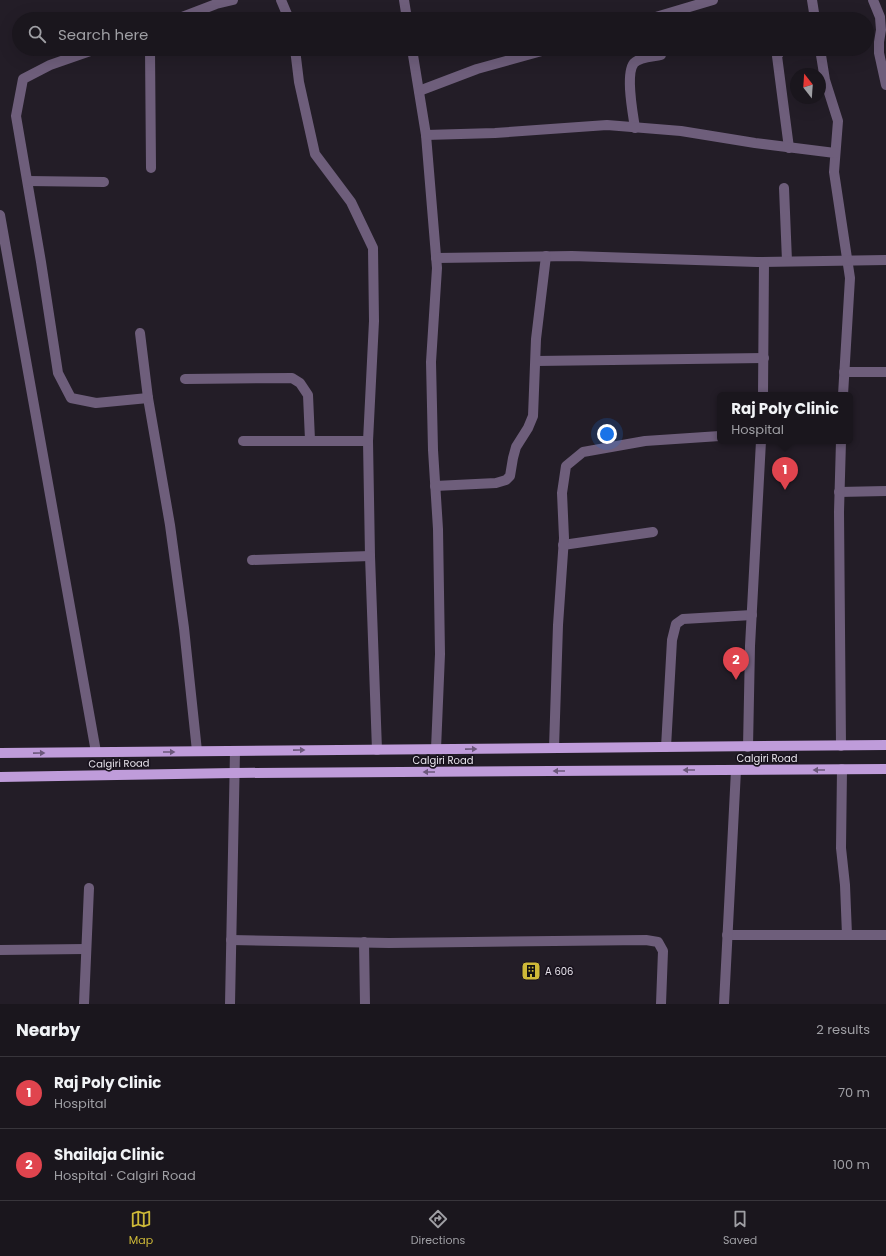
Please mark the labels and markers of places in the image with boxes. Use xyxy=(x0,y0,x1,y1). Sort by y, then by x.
pin: 1 xyxy=(772,457,798,490)
pin: 2 xyxy=(723,647,749,680)
building icon: A 606 xyxy=(520,960,542,982)
place label: A 606 xyxy=(545,964,573,979)

